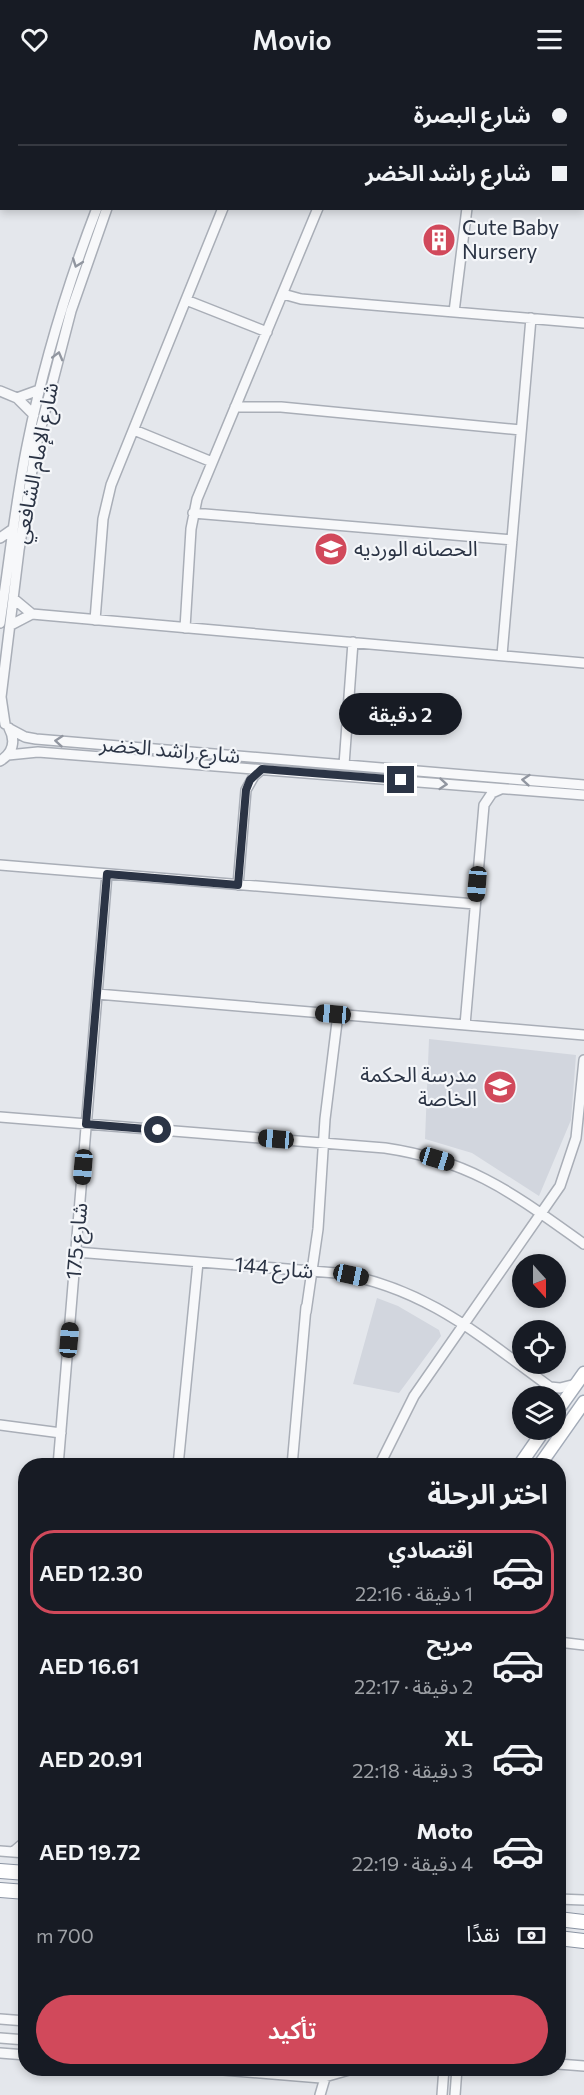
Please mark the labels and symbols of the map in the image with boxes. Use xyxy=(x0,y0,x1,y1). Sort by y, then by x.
place label: Cute Baby Nursery xyxy=(462,214,559,263)
building icon: Cute Baby Nursery xyxy=(421,222,457,258)
one-way arrow xyxy=(72,258,85,268)
one-way arrow xyxy=(51,351,63,362)
street label: شارع الإمام الشافعي xyxy=(7,380,67,546)
school or university icon: الحصانه الورديه xyxy=(313,531,349,567)
place label: الحصانه الورديه xyxy=(354,535,478,561)
callout: 2 دقيقة xyxy=(340,693,462,735)
street label: شارع راشد الخضر xyxy=(98,730,241,771)
one-way arrow xyxy=(55,735,64,748)
route end xyxy=(387,766,414,793)
one-way arrow xyxy=(521,774,530,787)
one-way arrow xyxy=(438,777,447,790)
car xyxy=(466,865,488,903)
car xyxy=(314,1003,352,1025)
place label: مدرسة الحكمة الخاصة xyxy=(360,1061,477,1110)
school or university icon: مدرسة الحكمة الخاصة xyxy=(482,1069,518,1105)
route start xyxy=(144,1116,171,1143)
car xyxy=(257,1128,295,1150)
car xyxy=(417,1145,457,1173)
car xyxy=(72,1148,94,1186)
street label: شارع 175 xyxy=(60,1201,95,1281)
street label: شارع 144 xyxy=(233,1251,315,1286)
north arrow xyxy=(512,1254,566,1308)
car xyxy=(332,1262,370,1288)
car xyxy=(58,1321,80,1359)

